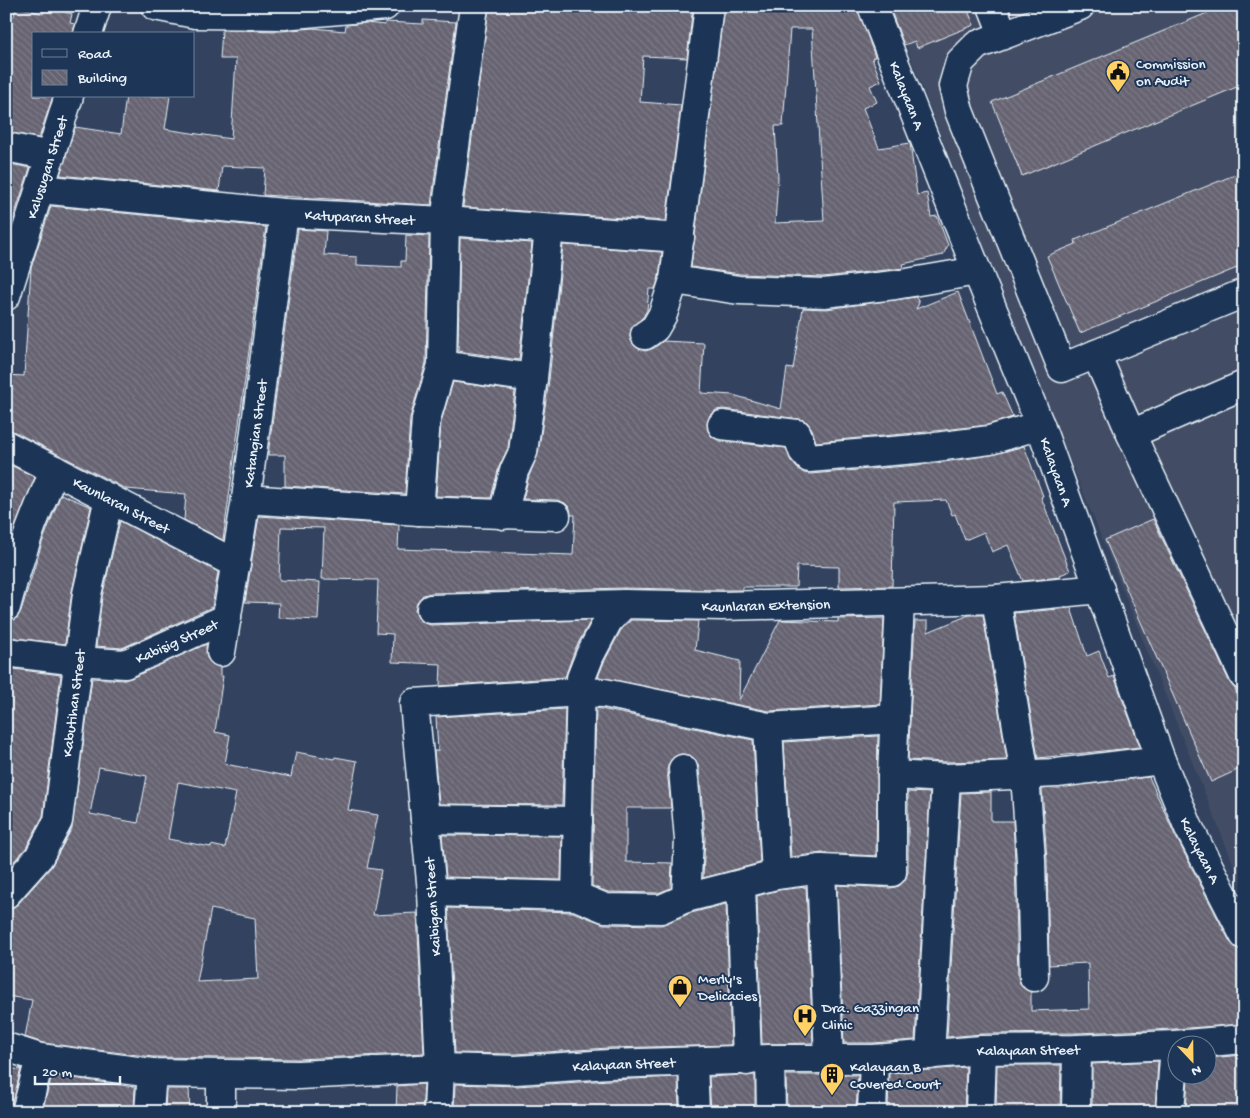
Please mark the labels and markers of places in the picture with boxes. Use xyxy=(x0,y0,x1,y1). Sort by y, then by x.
place label: Commission on Audit xyxy=(1136,56,1206,91)
public building icon: Commission on Audit xyxy=(1105,59,1131,93)
place label: Merly's Delicacies xyxy=(697,971,758,1006)
shop icon: Merly's Delicacies xyxy=(667,974,693,1008)
place label: Dra. Gazzingan Clinic xyxy=(821,1000,919,1035)
hospital icon: Dra. Gazzingan Clinic xyxy=(792,1003,818,1037)
place label: Kalayaan B Covered Court xyxy=(850,1059,942,1094)
building icon: Kalayaan B Covered Court xyxy=(819,1062,845,1096)

